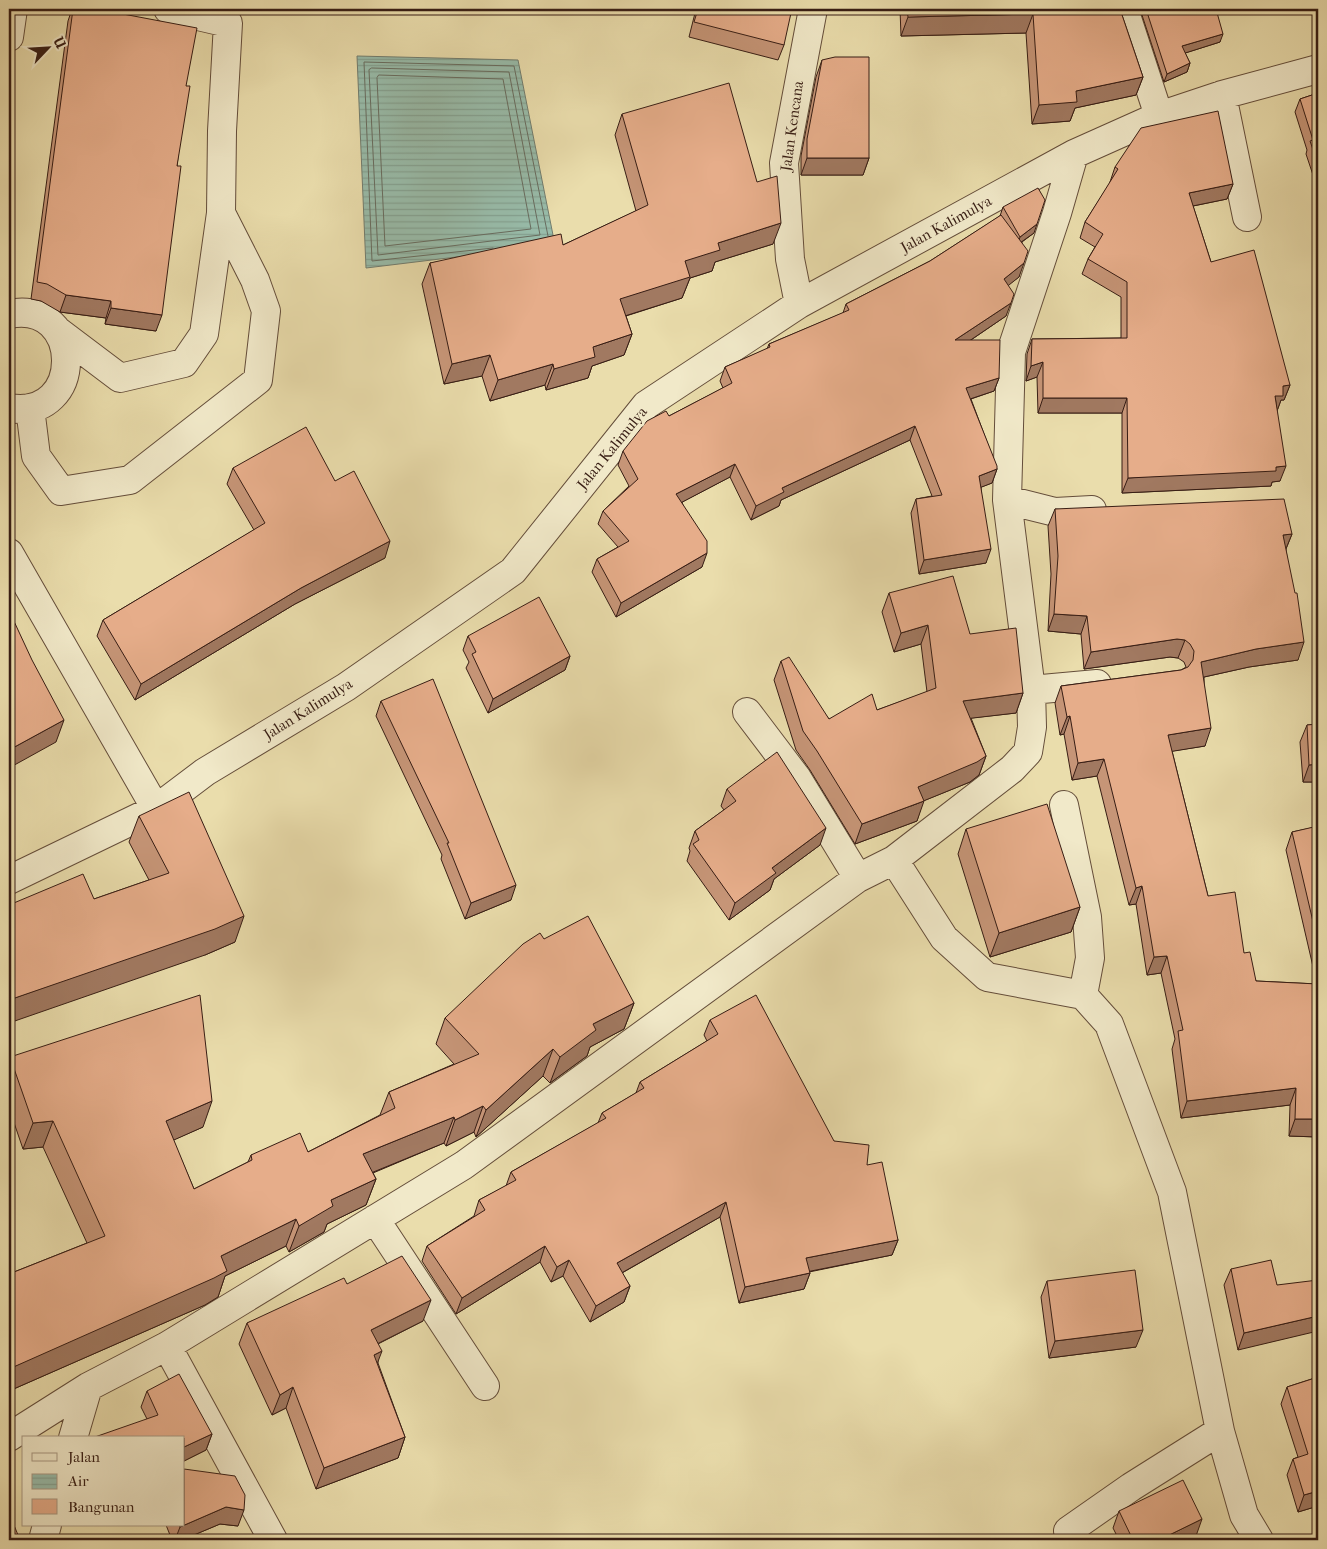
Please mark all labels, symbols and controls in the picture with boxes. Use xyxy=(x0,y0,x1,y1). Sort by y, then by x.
north arrow xyxy=(22,22,72,72)
text: U xyxy=(49,33,69,51)
street label: Jalan Kencana xyxy=(777,79,807,173)
street label: Jalan Kalimulya xyxy=(896,191,996,257)
street label: Jalan Kalimulya xyxy=(573,402,652,494)
street label: Jalan Kalimulya xyxy=(259,674,357,744)
legend xyxy=(22,1436,185,1526)
text: Jalan xyxy=(67,1448,100,1466)
text: Air xyxy=(67,1472,89,1490)
text: Bangunan xyxy=(68,1498,135,1516)

